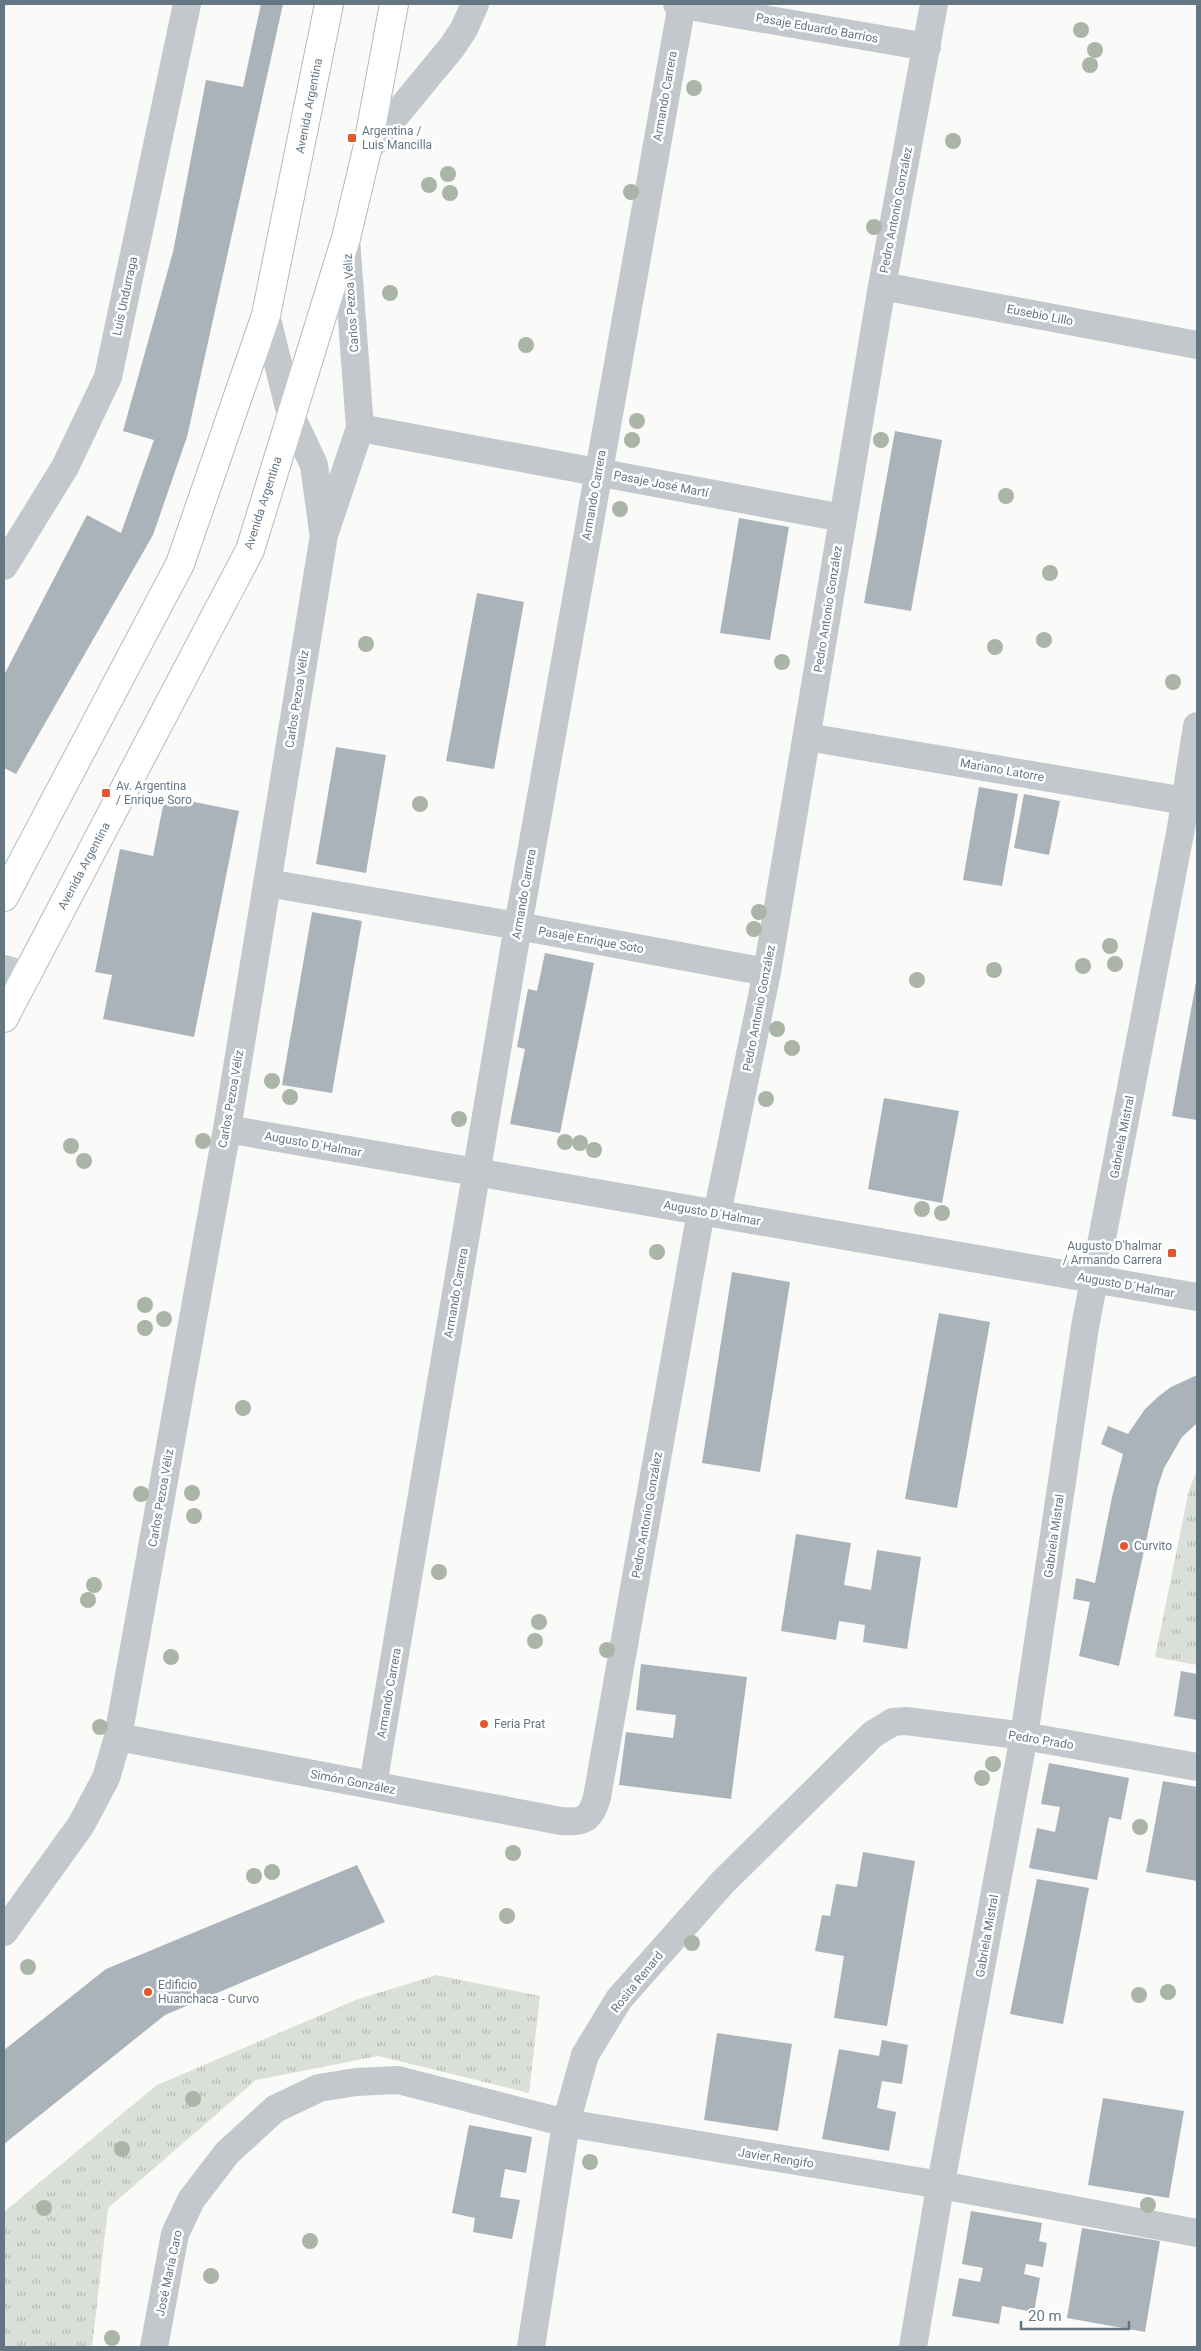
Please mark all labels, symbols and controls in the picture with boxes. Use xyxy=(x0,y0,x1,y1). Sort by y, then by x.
street label: Pasaje Eduardo Barrios xyxy=(755,10,879,46)
street label: Armando Carrera xyxy=(650,50,680,142)
street label: Avenida Argentina xyxy=(293,57,325,155)
place label: Argentina / Luis Mancilla xyxy=(362,124,432,152)
marker: Argentina / Luis Mancilla xyxy=(346,132,358,144)
street label: Pedro Antonio González xyxy=(877,146,915,274)
street label: Carlos Pezoa Véliz xyxy=(341,253,361,353)
street label: Luis Undurraga xyxy=(110,255,140,337)
street label: Eusebio Lillo xyxy=(1006,302,1075,328)
street label: Armando Carrera xyxy=(579,449,609,541)
street label: Avenida Argentina xyxy=(241,455,285,551)
street label: Pasaje José Martí xyxy=(612,468,711,500)
street label: Pedro Antonio González xyxy=(811,545,845,673)
street label: Carlos Pezoa Véliz xyxy=(282,649,312,749)
street label: Mariano Latorre xyxy=(959,756,1045,784)
place label: Av. Argentina / Enrique Soro xyxy=(116,779,192,807)
marker: Av. Argentina / Enrique Soro xyxy=(100,787,112,799)
street label: Avenida Argentina xyxy=(55,820,113,912)
street label: Armando Carrera xyxy=(509,848,539,940)
street label: Pasaje Enrique Soto xyxy=(537,924,645,956)
street label: Pedro Antonio González xyxy=(740,944,778,1072)
street label: Carlos Pezoa Véliz xyxy=(216,1049,246,1149)
street label: Gabriela Mistral xyxy=(1107,1094,1137,1180)
street label: Augusto D´Halmar xyxy=(263,1129,363,1159)
street label: Augusto D´Halmar xyxy=(662,1198,762,1228)
place label: Augusto D'halmar / Armando Carrera xyxy=(1063,1239,1162,1267)
street label: Armando Carrera xyxy=(441,1247,471,1339)
marker: Augusto D'halmar / Armando Carrera xyxy=(1166,1247,1178,1259)
street label: Augusto D´Halmar xyxy=(1076,1270,1176,1300)
street label: Carlos Pezoa Véliz xyxy=(146,1448,176,1548)
street label: Pedro Antonio González xyxy=(629,1451,665,1579)
street label: Gabriela Mistral xyxy=(1041,1493,1067,1579)
place label: Curvito xyxy=(1134,1539,1172,1553)
marker: Curvito xyxy=(1118,1540,1130,1552)
street label: Armando Carrera xyxy=(374,1647,404,1739)
place label: Feria Prat xyxy=(494,1717,545,1731)
marker: Feria Prat xyxy=(478,1718,490,1730)
street label: Pedro Prado xyxy=(1007,1728,1075,1752)
street label: Simón González xyxy=(309,1767,397,1797)
street label: Gabriela Mistral xyxy=(973,1893,1001,1979)
street label: Rosita Renard xyxy=(608,1949,666,2015)
place label: Edificio Huanchaca - Curvo xyxy=(158,1978,259,2006)
marker: Edificio Huanchaca - Curvo xyxy=(142,1986,154,1998)
street label: Javier Rengifo xyxy=(737,2145,815,2171)
street label: José María Caro xyxy=(153,2229,185,2317)
scale bar xyxy=(1021,2298,1128,2330)
text: 20 m xyxy=(1028,2307,1062,2325)

